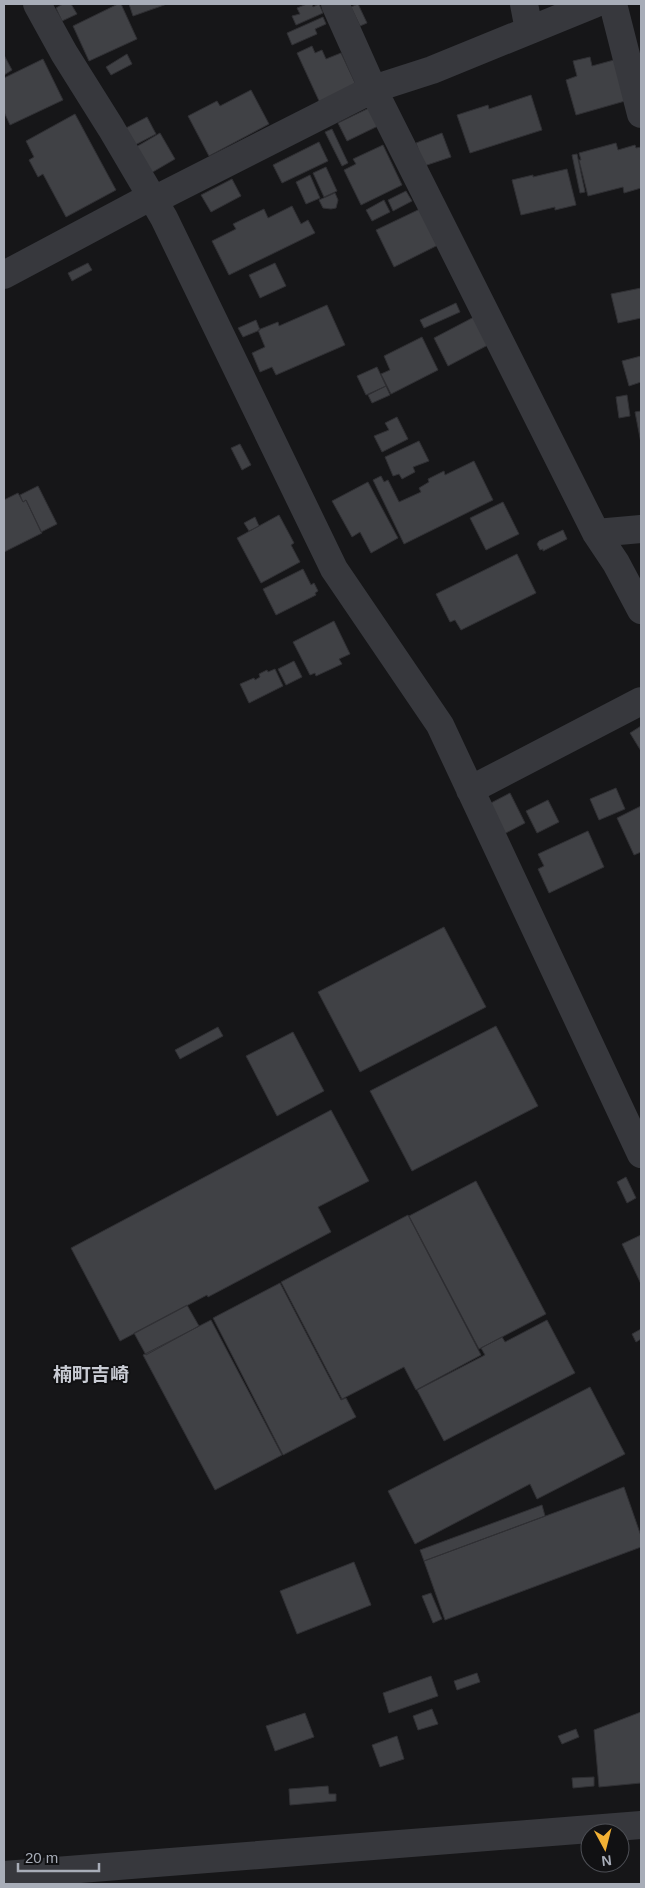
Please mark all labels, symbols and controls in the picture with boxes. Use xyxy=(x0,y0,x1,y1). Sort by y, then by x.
district label: 楠町吉崎 xyxy=(53,1364,129,1385)
north arrow xyxy=(580,1823,630,1873)
scale bar xyxy=(18,1840,99,1872)
text: 20 m xyxy=(25,1849,58,1866)
text: N xyxy=(601,1852,613,1869)

